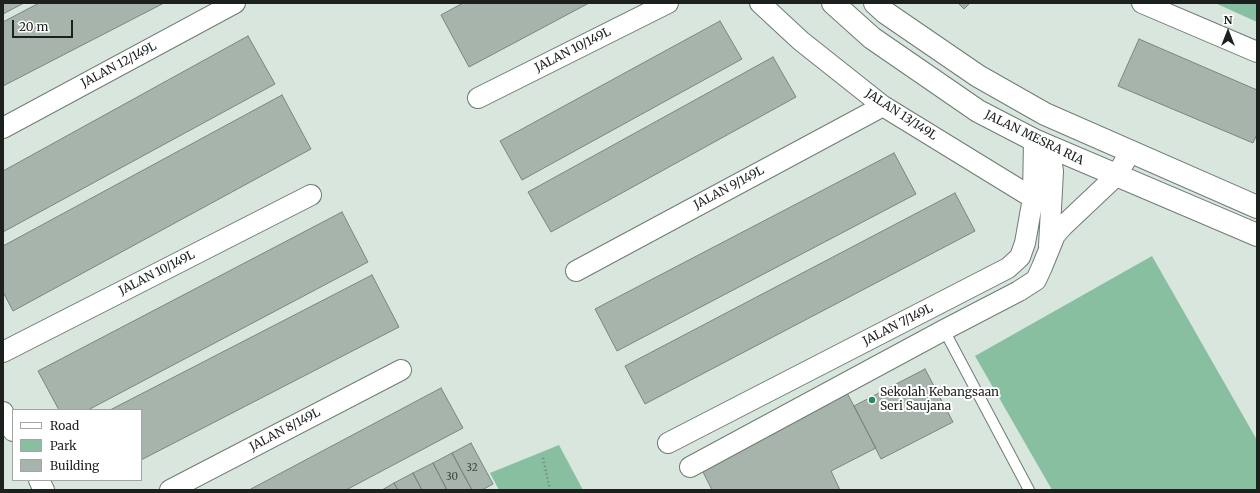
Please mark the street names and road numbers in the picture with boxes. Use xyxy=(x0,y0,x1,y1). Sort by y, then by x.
street label: JALAN 10/149L xyxy=(533,25,613,75)
street label: JALAN 12/149L xyxy=(79,39,159,91)
street label: JALAN 13/149L xyxy=(862,87,940,143)
street label: JALAN MESRA RIA xyxy=(982,108,1086,168)
street label: JALAN 9/149L xyxy=(691,163,767,213)
street label: JALAN 10/149L xyxy=(117,248,197,298)
street label: JALAN 7/149L xyxy=(861,301,935,349)
street label: JALAN 8/149L xyxy=(247,405,323,455)

